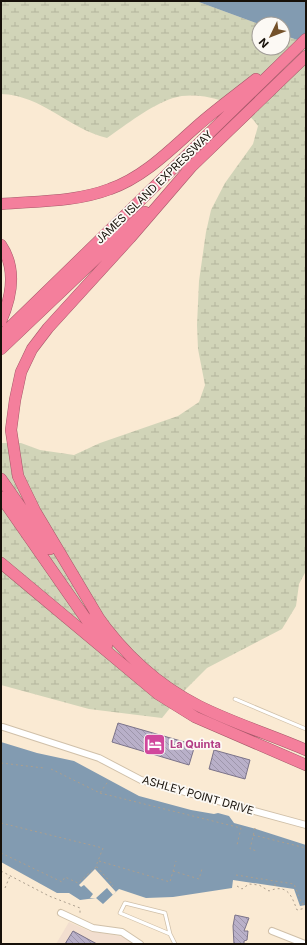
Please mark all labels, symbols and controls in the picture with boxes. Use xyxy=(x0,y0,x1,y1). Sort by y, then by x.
north arrow xyxy=(251,16,291,56)
text: N xyxy=(256,35,272,51)
street label: JAMES ISLAND EXPRESSWAY xyxy=(93,127,216,247)
hotel icon: La Quinta xyxy=(141,731,167,757)
place label: La Quinta xyxy=(170,737,221,751)
street label: ASHLEY POINT DRIVE xyxy=(141,772,255,818)

